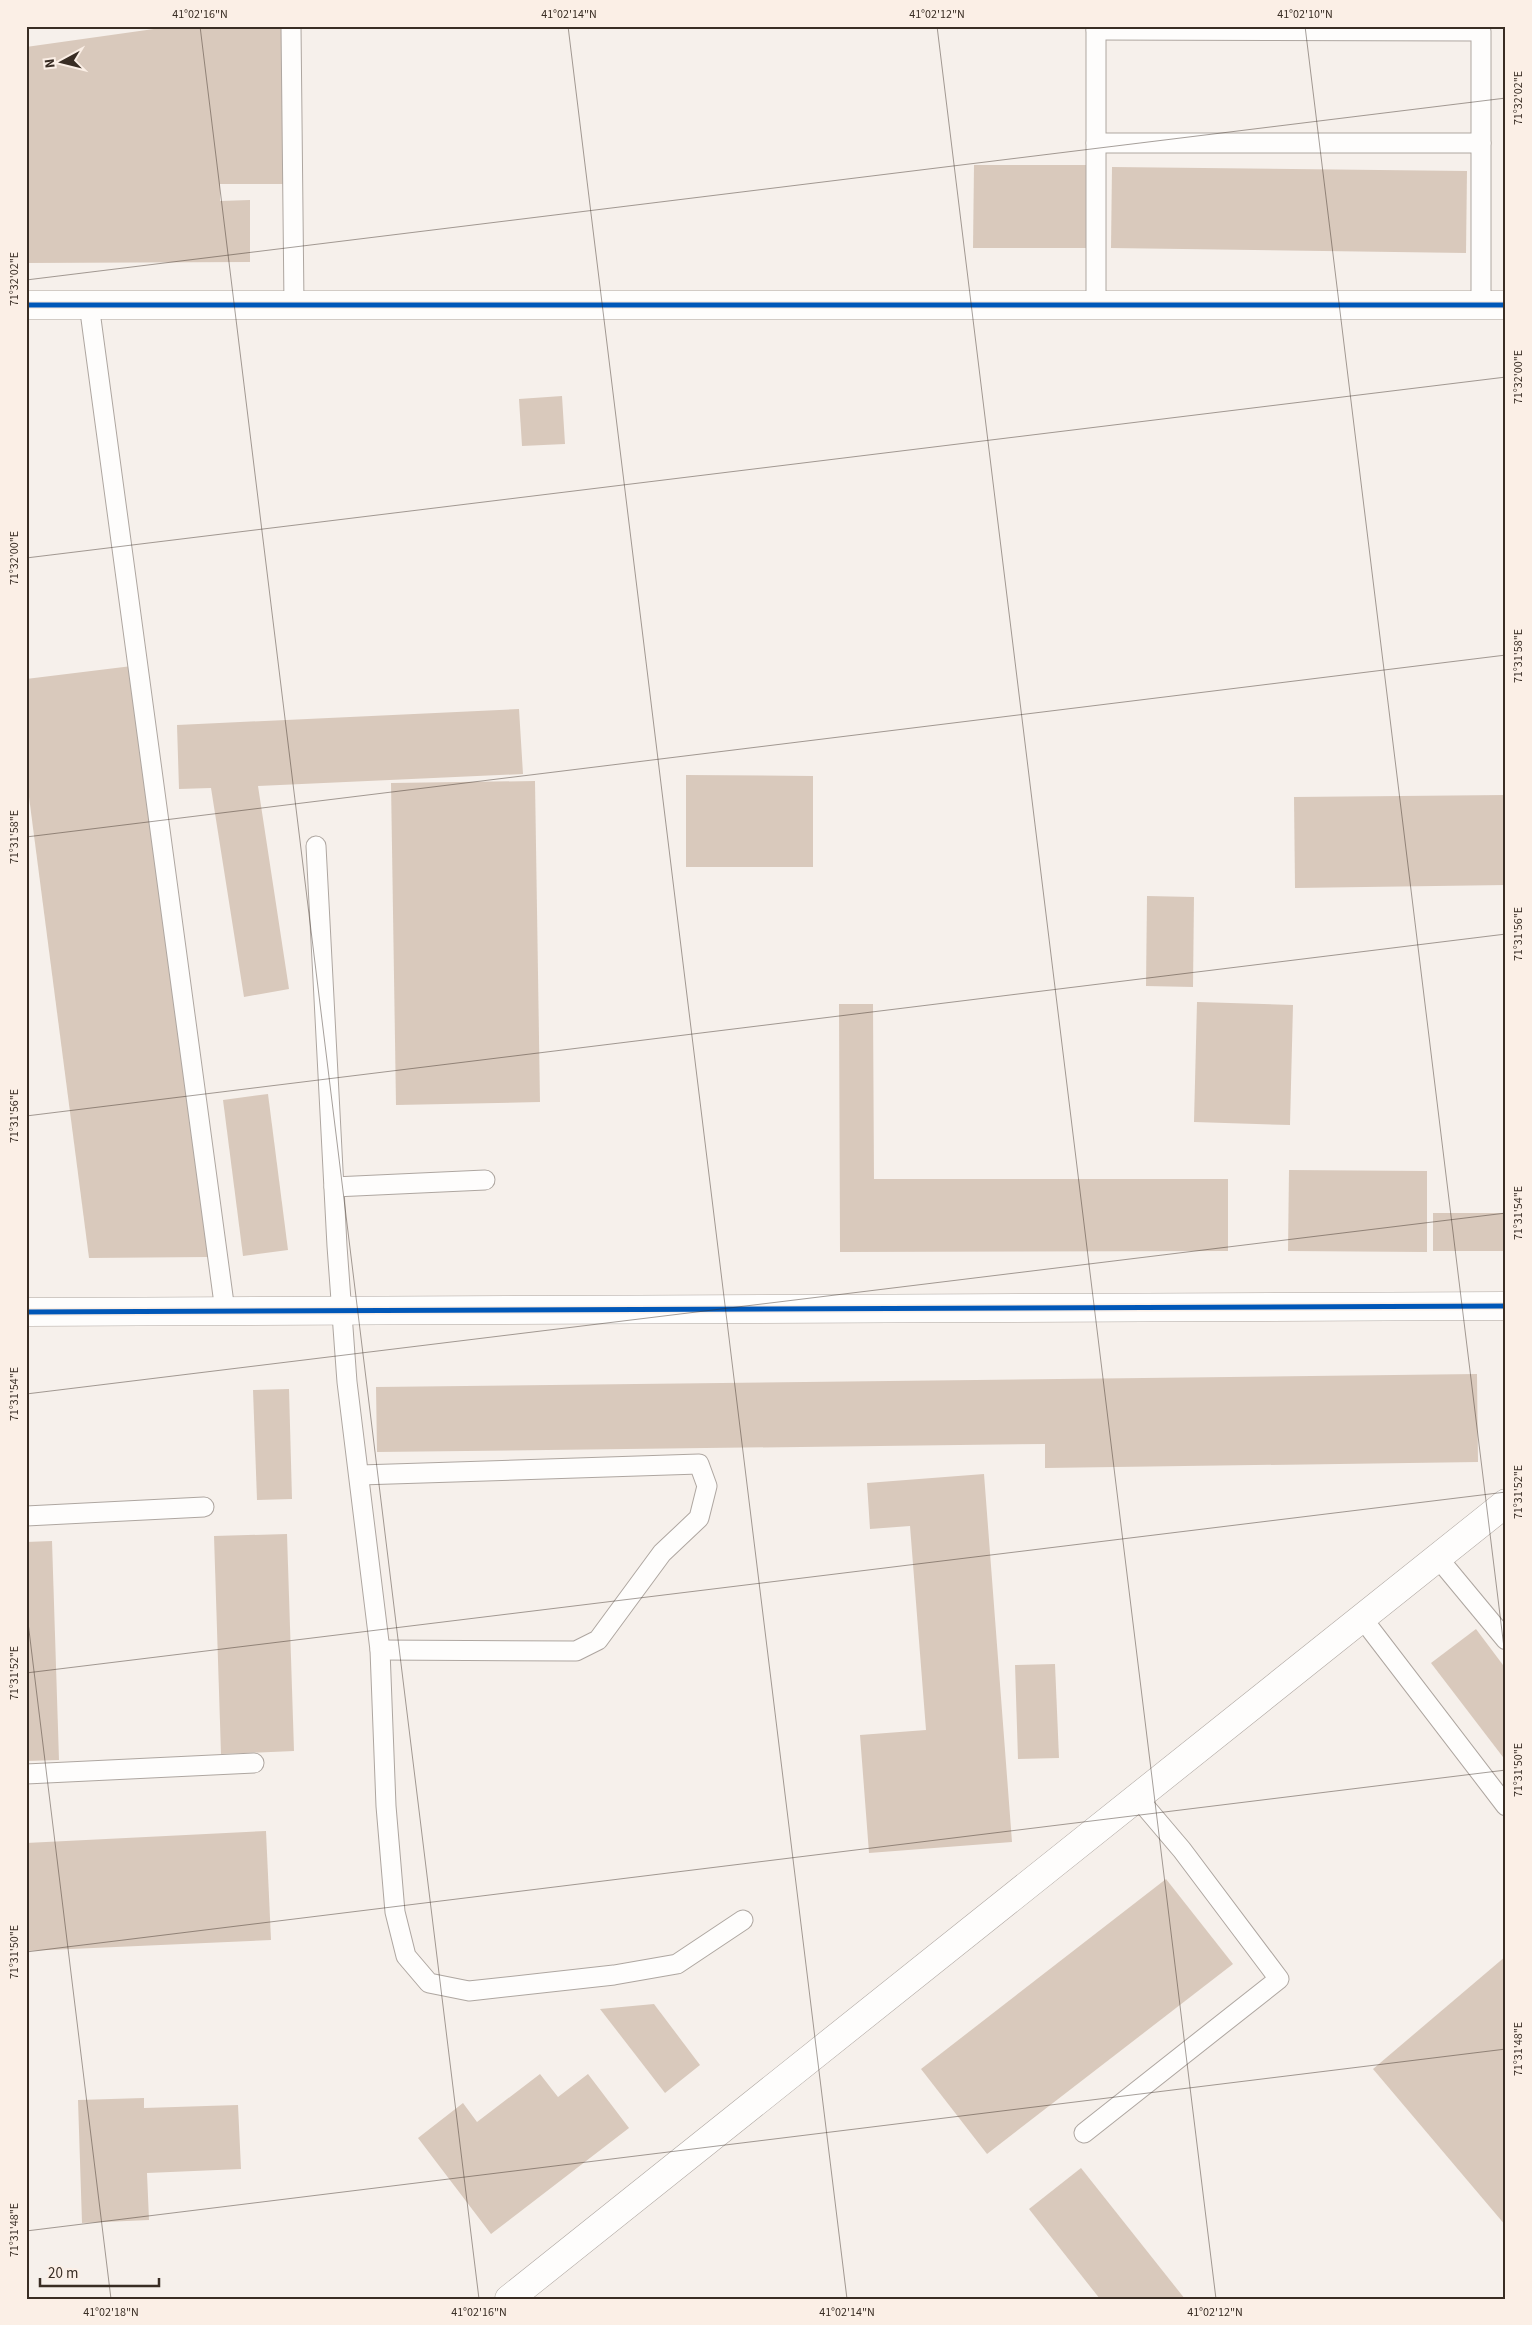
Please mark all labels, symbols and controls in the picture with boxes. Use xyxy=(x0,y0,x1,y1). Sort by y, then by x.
text: 41°02'16"N xyxy=(172,6,228,23)
text: 41°02'14"N xyxy=(541,6,597,23)
text: 41°02'12"N xyxy=(909,6,965,23)
text: 41°02'10"N xyxy=(1277,6,1333,23)
north arrow xyxy=(38,38,88,88)
text: N xyxy=(40,58,61,69)
text: 71°32'02"E xyxy=(1510,71,1527,125)
text: 71°32'02"E xyxy=(6,252,23,306)
text: 71°32'00"E xyxy=(1510,350,1527,404)
text: 71°32'00"E xyxy=(6,531,23,585)
text: 71°31'58"E xyxy=(1510,629,1527,683)
text: 71°31'58"E xyxy=(6,810,23,864)
text: 71°31'56"E xyxy=(1510,907,1527,961)
text: 71°31'56"E xyxy=(6,1089,23,1143)
text: 71°31'54"E xyxy=(1510,1186,1527,1240)
text: 71°31'54"E xyxy=(6,1367,23,1421)
text: 71°31'52"E xyxy=(1510,1465,1527,1519)
text: 71°31'52"E xyxy=(6,1646,23,1700)
text: 71°31'50"E xyxy=(1510,1743,1527,1797)
text: 71°31'50"E xyxy=(6,1925,23,1979)
text: 71°31'48"E xyxy=(1510,2022,1527,2076)
text: 71°31'48"E xyxy=(6,2203,23,2257)
scale bar xyxy=(40,2255,159,2287)
text: 20 m xyxy=(48,2263,78,2284)
text: 41°02'18"N xyxy=(83,2304,139,2321)
text: 41°02'16"N xyxy=(451,2304,507,2321)
text: 41°02'14"N xyxy=(819,2304,875,2321)
text: 41°02'12"N xyxy=(1187,2304,1243,2321)

